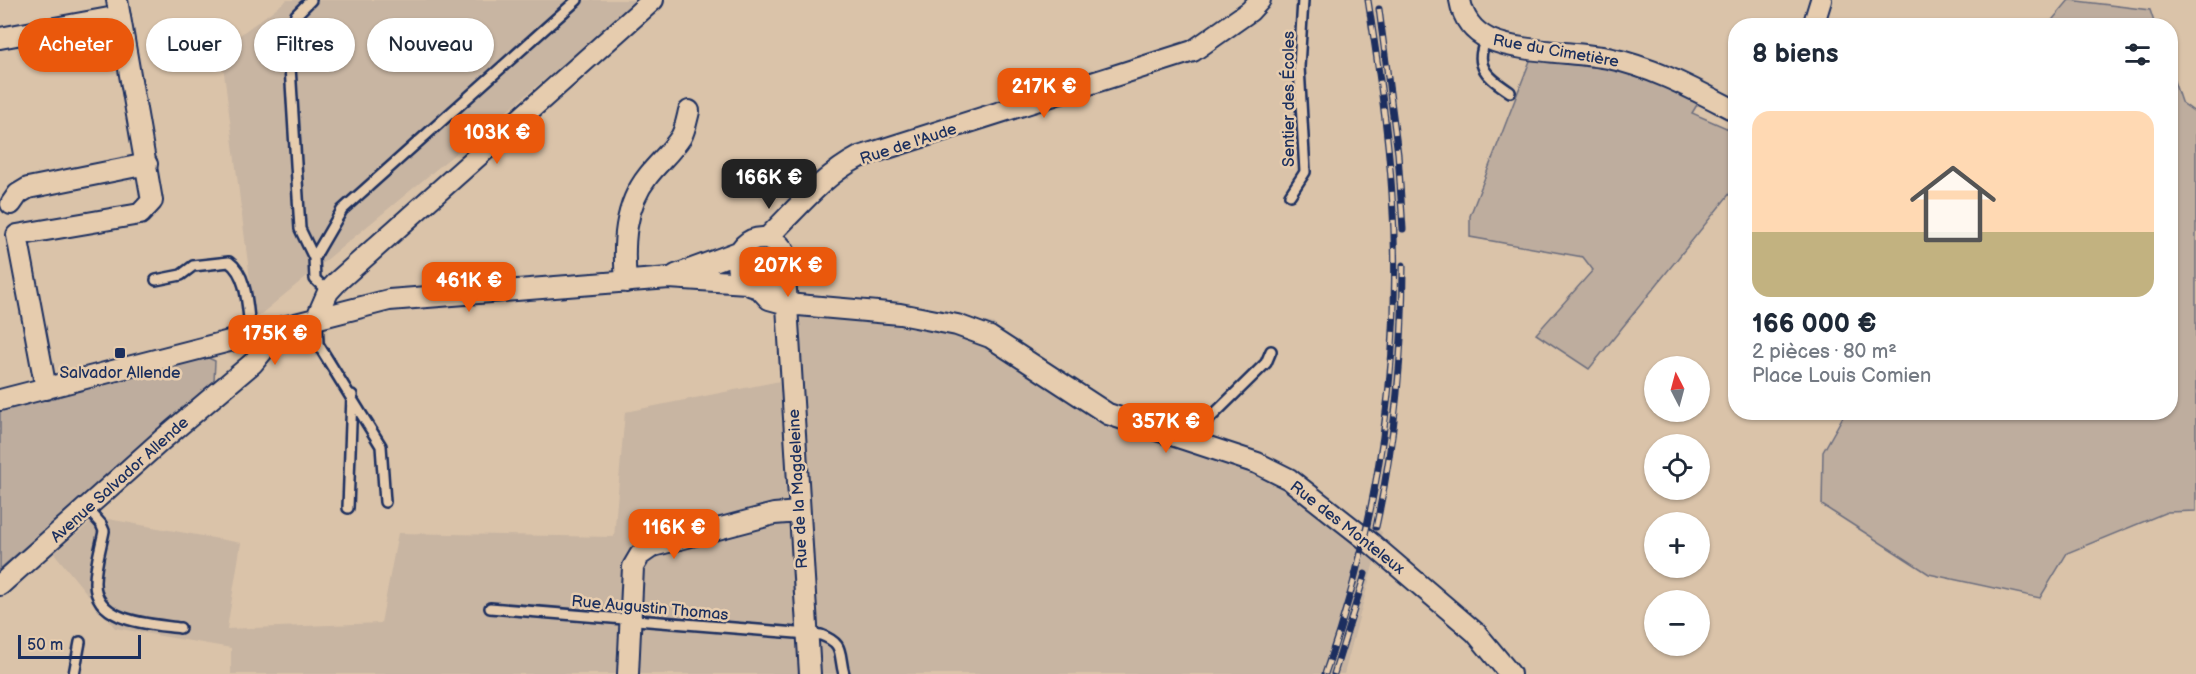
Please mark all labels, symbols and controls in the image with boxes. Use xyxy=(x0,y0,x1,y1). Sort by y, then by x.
chip: Acheter xyxy=(18,18,134,72)
chip: Louer xyxy=(146,18,242,72)
chip: Filtres xyxy=(254,18,355,72)
chip: Nouveau xyxy=(367,18,494,72)
street label: Sentier des Écoles xyxy=(1278,31,1299,167)
street label: Rue du Cimetière xyxy=(1491,31,1621,72)
icon: filters xyxy=(2121,38,2154,71)
text: 8 biens xyxy=(1752,39,1839,70)
pin: 217K € xyxy=(995,68,1093,119)
text: 217K € xyxy=(1011,75,1077,99)
pin: 103K € xyxy=(448,114,546,165)
street label: Rue de l'Aude xyxy=(858,120,960,169)
text: 103K € xyxy=(464,121,530,145)
icon: home xyxy=(1899,150,2007,258)
pin: 166K € xyxy=(720,159,818,210)
text: 166K € xyxy=(736,166,802,190)
pin: 207K € xyxy=(739,247,837,298)
text: 207K € xyxy=(753,254,823,278)
pin: 461K € xyxy=(420,262,518,313)
text: 461K € xyxy=(436,269,502,293)
text: 166 000 € xyxy=(1752,309,1877,340)
pin: 175K € xyxy=(226,315,324,366)
text: 175K € xyxy=(242,322,308,346)
text: 2 pièces · 80 m² xyxy=(1752,340,1897,364)
marker: Salvador Allende xyxy=(113,346,127,360)
north arrow xyxy=(1644,356,1710,422)
map controls xyxy=(1644,356,1710,656)
place label: Salvador Allende xyxy=(59,364,181,383)
text: Place Louis Comien xyxy=(1752,364,1931,388)
pin: 357K € xyxy=(1117,403,1215,454)
street label: Rue de la Magdeleine xyxy=(785,408,812,569)
text: 357K € xyxy=(1132,410,1200,434)
street label: Avenue Salvador Allende xyxy=(47,413,193,547)
button: locate xyxy=(1644,434,1710,500)
street label: Rue des Monteleux xyxy=(1286,478,1409,579)
pin: 116K € xyxy=(625,509,723,560)
button: + xyxy=(1644,512,1710,578)
text: 116K € xyxy=(642,516,706,540)
button: − xyxy=(1644,590,1710,656)
street label: Rue Augustin Thomas xyxy=(571,592,729,625)
scale bar xyxy=(18,632,141,660)
text: 50 m xyxy=(27,636,63,655)

